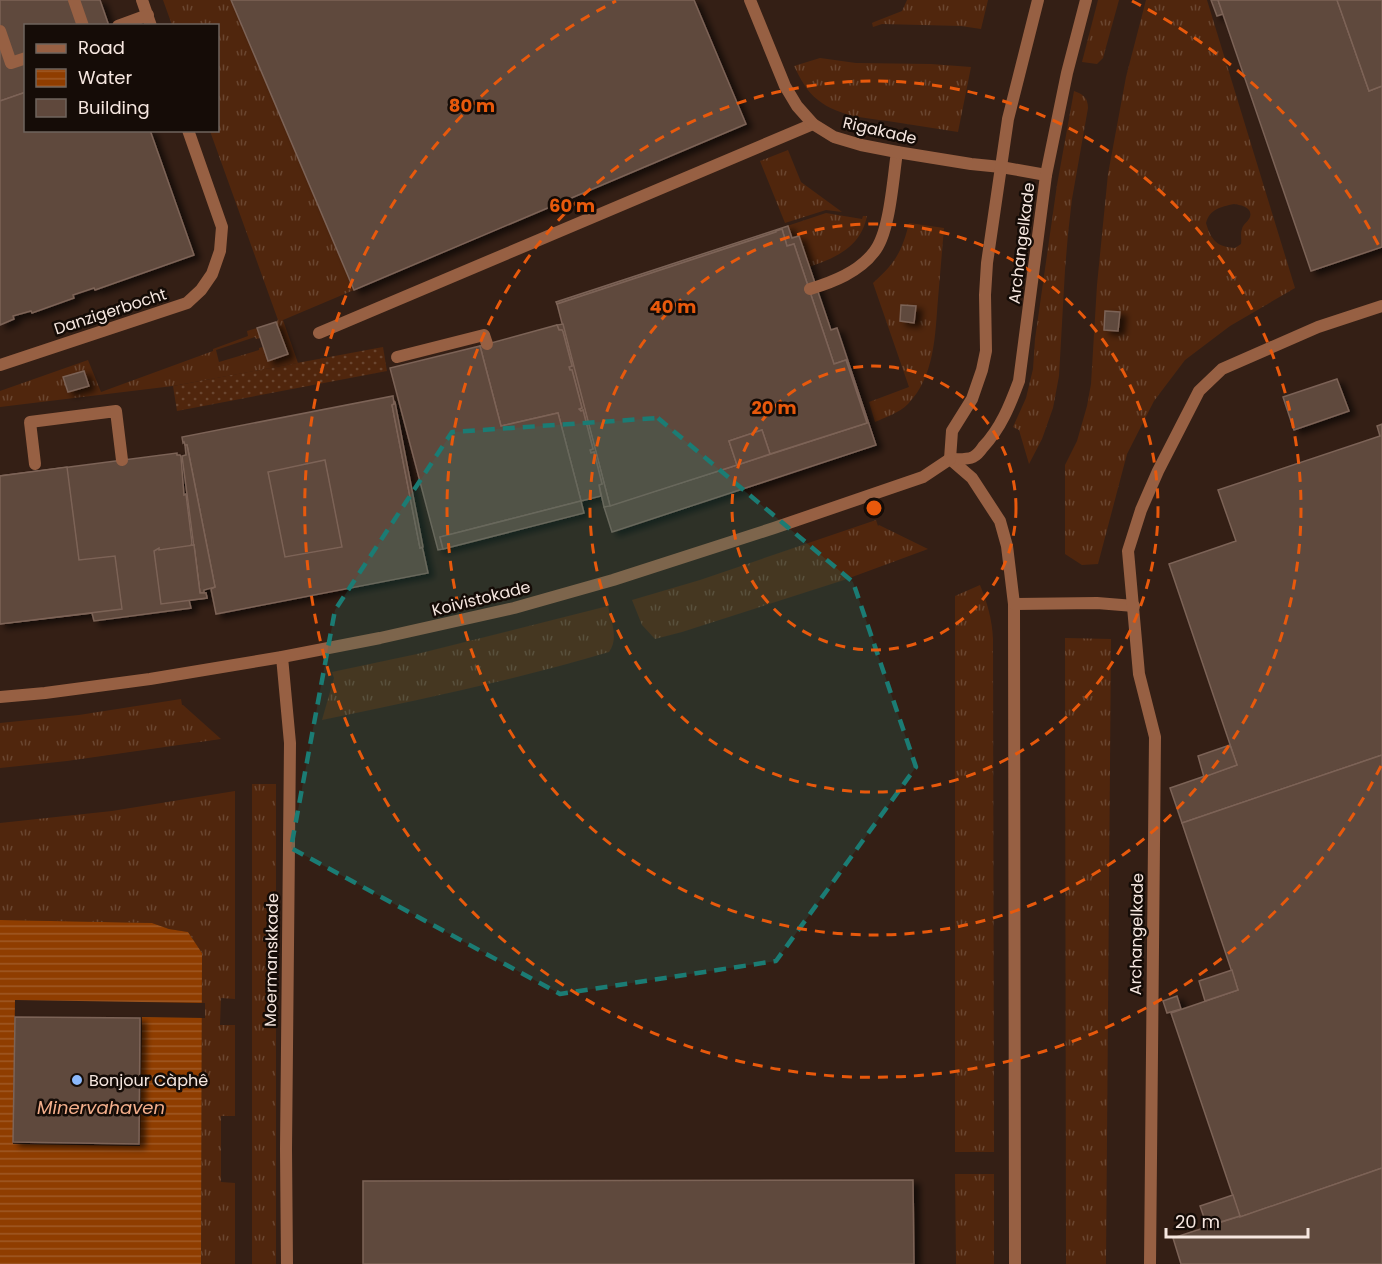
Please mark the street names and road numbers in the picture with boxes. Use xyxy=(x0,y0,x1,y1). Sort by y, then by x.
street label: Rigakade xyxy=(841,111,919,150)
street label: Archangelkade xyxy=(1003,181,1040,305)
street label: Danzigerbocht xyxy=(51,282,170,341)
street label: Koivistokade xyxy=(429,575,533,622)
street label: Archangelkade xyxy=(1124,873,1149,995)
street label: Moermanskkade xyxy=(259,893,284,1027)

